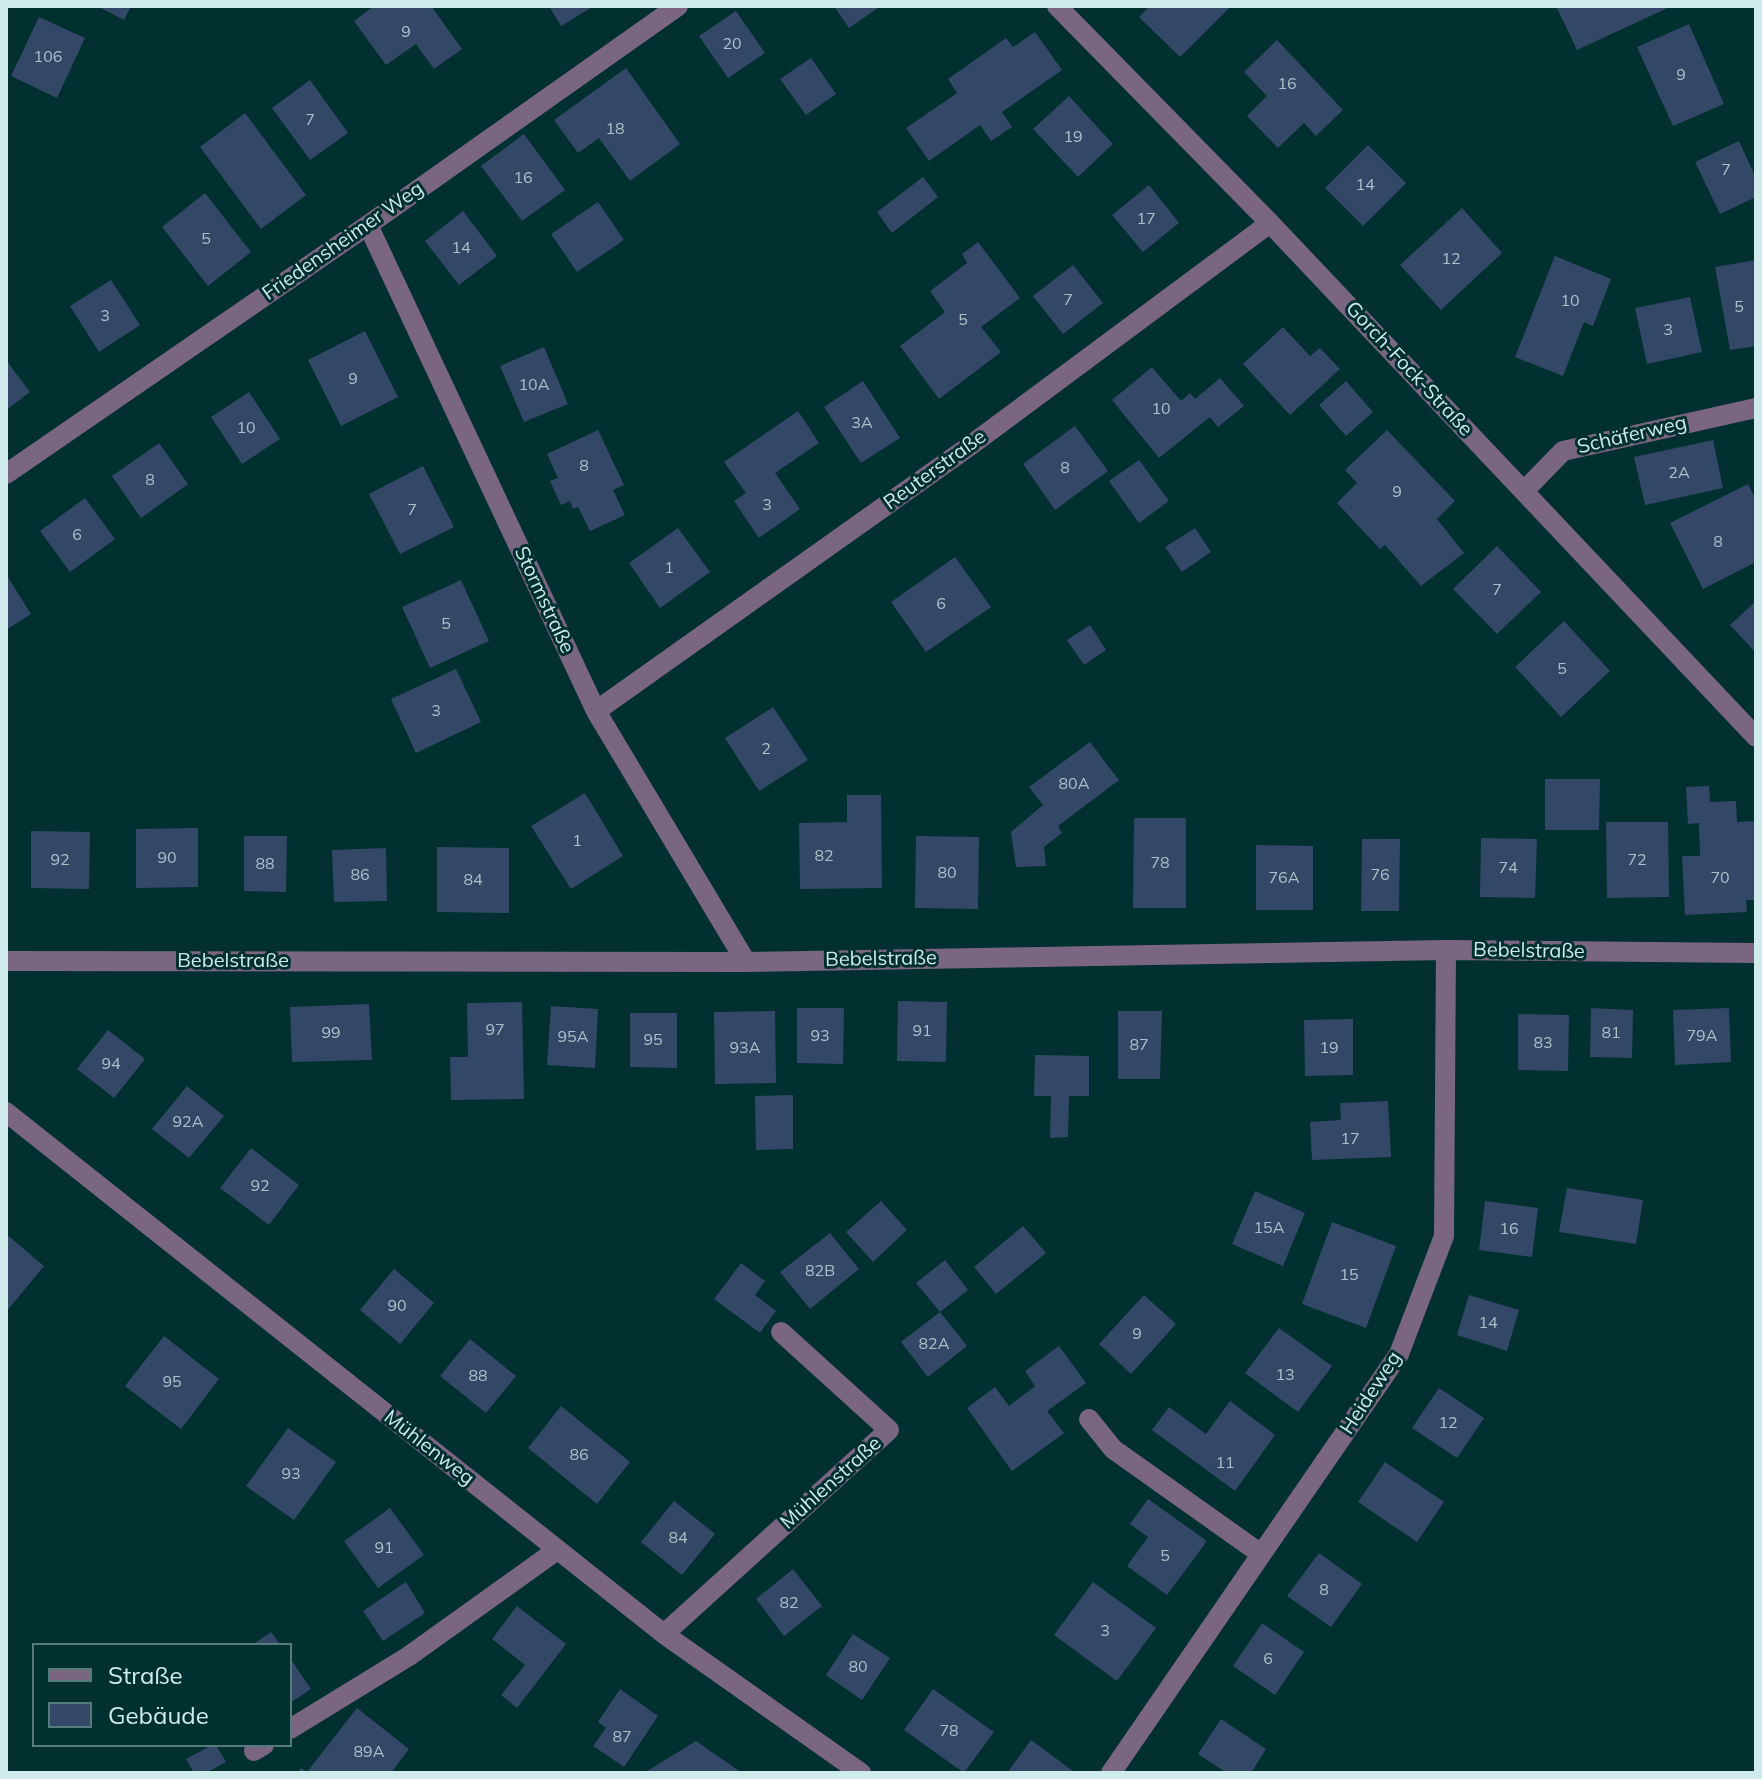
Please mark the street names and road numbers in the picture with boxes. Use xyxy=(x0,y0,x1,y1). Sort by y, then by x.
street label: Friedensheimer Weg xyxy=(258,176,428,306)
street label: Gorch-Fock-Straße xyxy=(1340,297,1478,441)
street label: Schäferweg xyxy=(1575,411,1689,459)
street label: Reuterstraße xyxy=(879,425,991,515)
street label: Stormstraße xyxy=(509,543,579,657)
street label: Bebelstraße xyxy=(1473,938,1585,964)
street label: Bebelstraße xyxy=(825,946,937,972)
street label: Bebelstraße xyxy=(177,949,289,973)
street label: Heideweg xyxy=(1335,1347,1407,1439)
street label: Mühlenweg xyxy=(379,1405,479,1491)
street label: Mühlenstraße xyxy=(776,1431,886,1535)

